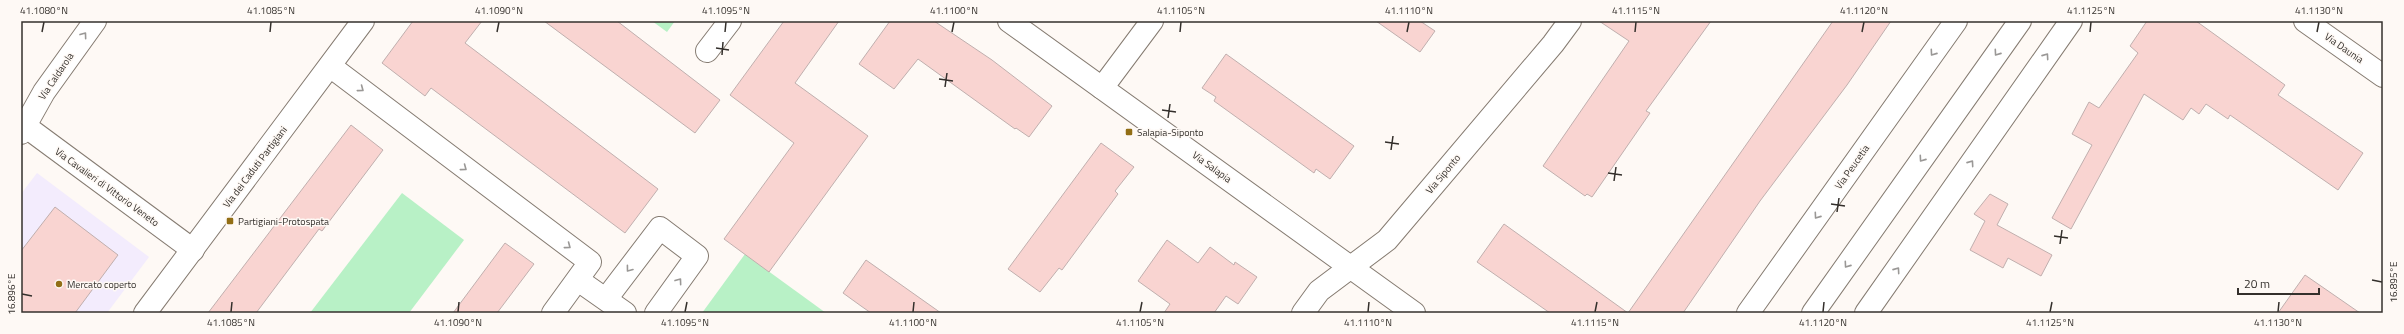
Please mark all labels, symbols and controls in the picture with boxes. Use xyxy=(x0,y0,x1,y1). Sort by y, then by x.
text: 41.1080°N xyxy=(20,3,68,18)
text: 41.1085°N xyxy=(247,3,295,18)
text: 41.1090°N xyxy=(475,3,523,18)
text: 41.1095°N xyxy=(702,3,750,18)
text: 41.1100°N xyxy=(930,3,978,18)
text: 41.1105°N xyxy=(1157,3,1205,18)
text: 41.1110°N xyxy=(1385,3,1433,18)
text: 41.1115°N xyxy=(1612,3,1660,18)
text: 41.1120°N xyxy=(1840,3,1888,18)
text: 41.1125°N xyxy=(2067,3,2115,18)
text: 41.1130°N xyxy=(2295,3,2343,18)
street label: Via Daunia xyxy=(2321,29,2367,67)
one-way arrow xyxy=(79,33,86,40)
street label: Via Caldarola xyxy=(35,49,77,103)
one-way arrow xyxy=(1930,49,1938,56)
one-way arrow xyxy=(1994,49,2002,56)
one-way arrow xyxy=(2041,54,2048,61)
one-way arrow xyxy=(356,84,363,91)
street label: Via dei Caduti Partigiani xyxy=(219,123,291,211)
place label: Salapia-Siponto xyxy=(1137,125,1204,140)
marker: Salapia-Siponto xyxy=(1124,127,1134,137)
street label: Via Peucetia xyxy=(1831,142,1873,192)
street label: Via Cavalieri di Vittorio Veneto xyxy=(52,144,162,230)
street label: Via Salapia xyxy=(1189,148,1235,186)
street label: Via Siponto xyxy=(1422,151,1464,197)
one-way arrow xyxy=(1919,155,1927,162)
one-way arrow xyxy=(1966,160,1974,167)
one-way arrow xyxy=(460,163,467,170)
one-way arrow xyxy=(1814,212,1822,219)
place label: Partigiani-Protospata xyxy=(238,214,329,229)
marker: Partigiani-Protospata xyxy=(225,216,235,226)
one-way arrow xyxy=(564,241,571,248)
one-way arrow xyxy=(1844,261,1852,268)
text: 16.895°E xyxy=(2386,261,2401,303)
one-way arrow xyxy=(627,264,634,271)
one-way arrow xyxy=(1892,267,1899,274)
scale bar xyxy=(2238,270,2319,296)
text: 16.896°E xyxy=(4,273,19,315)
text: 20 m xyxy=(2244,274,2270,293)
place label: Mercato coperto xyxy=(67,277,136,292)
marker: Mercato coperto xyxy=(54,279,64,289)
one-way arrow xyxy=(674,279,681,286)
text: 41.1085°N xyxy=(207,315,255,330)
text: 41.1090°N xyxy=(434,315,482,330)
text: 41.1095°N xyxy=(661,315,709,330)
text: 41.1100°N xyxy=(889,315,937,330)
text: 41.1105°N xyxy=(1116,315,1164,330)
text: 41.1110°N xyxy=(1344,315,1392,330)
text: 41.1115°N xyxy=(1571,315,1619,330)
text: 41.1120°N xyxy=(1799,315,1847,330)
text: 41.1125°N xyxy=(2026,315,2074,330)
text: 41.1130°N xyxy=(2254,315,2302,330)

